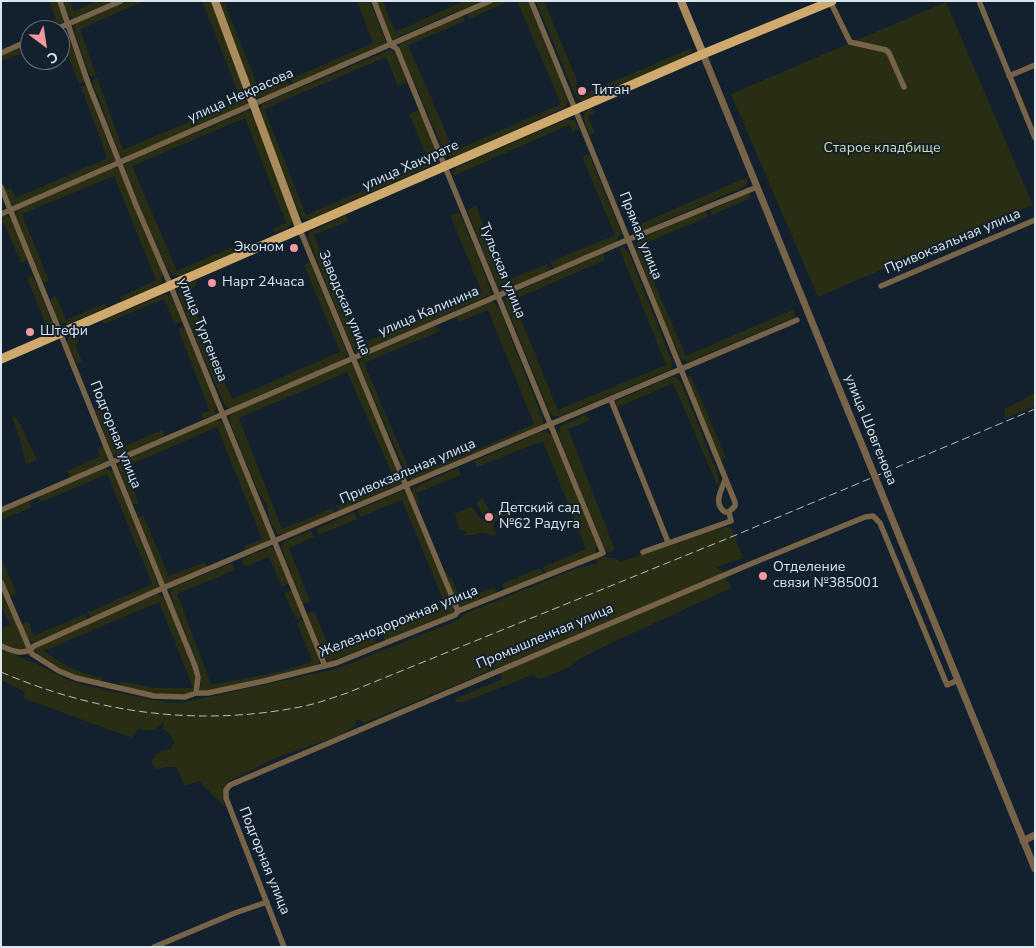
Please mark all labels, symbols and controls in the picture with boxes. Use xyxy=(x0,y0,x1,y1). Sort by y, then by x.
north arrow xyxy=(20,20,70,70)
text: С xyxy=(44,47,61,68)
street label: улица Некрасова xyxy=(186,65,296,127)
place label: Титан xyxy=(592,83,630,99)
marker: Титан xyxy=(576,85,588,97)
street label: улица Хакурате xyxy=(360,137,462,195)
park label: Старое кладбище xyxy=(823,141,941,157)
street label: Прямая улица xyxy=(615,190,665,282)
street label: Привокзальная улица xyxy=(883,206,1023,278)
street label: Тульская улица xyxy=(475,221,529,321)
place label: Эконом xyxy=(234,240,284,256)
marker: Эконом xyxy=(288,242,300,254)
street label: Заводская улица xyxy=(314,248,374,358)
place label: Нарт 24часа xyxy=(222,275,305,291)
street label: улица Тургенева xyxy=(174,276,230,384)
marker: Нарт 24часа xyxy=(206,277,218,289)
street label: улица Калинина xyxy=(376,283,482,341)
place label: Штефи xyxy=(40,324,88,340)
marker: Штефи xyxy=(24,326,36,338)
street label: улица Шовгенова xyxy=(840,372,900,488)
street label: Подгорная улица xyxy=(86,379,144,491)
street label: Привокзальная улица xyxy=(338,436,478,508)
place label: Детский сад №62 Радуга xyxy=(499,501,580,534)
marker: Детский сад №62 Радуга xyxy=(483,511,495,523)
place label: Отделение связи №385001 xyxy=(773,560,879,592)
marker: Отделение связи №385001 xyxy=(757,570,769,582)
street label: Железнодорожная улица xyxy=(317,583,481,661)
street label: Промышленная улица xyxy=(474,601,616,673)
street label: Подгорная улица xyxy=(235,805,293,917)

